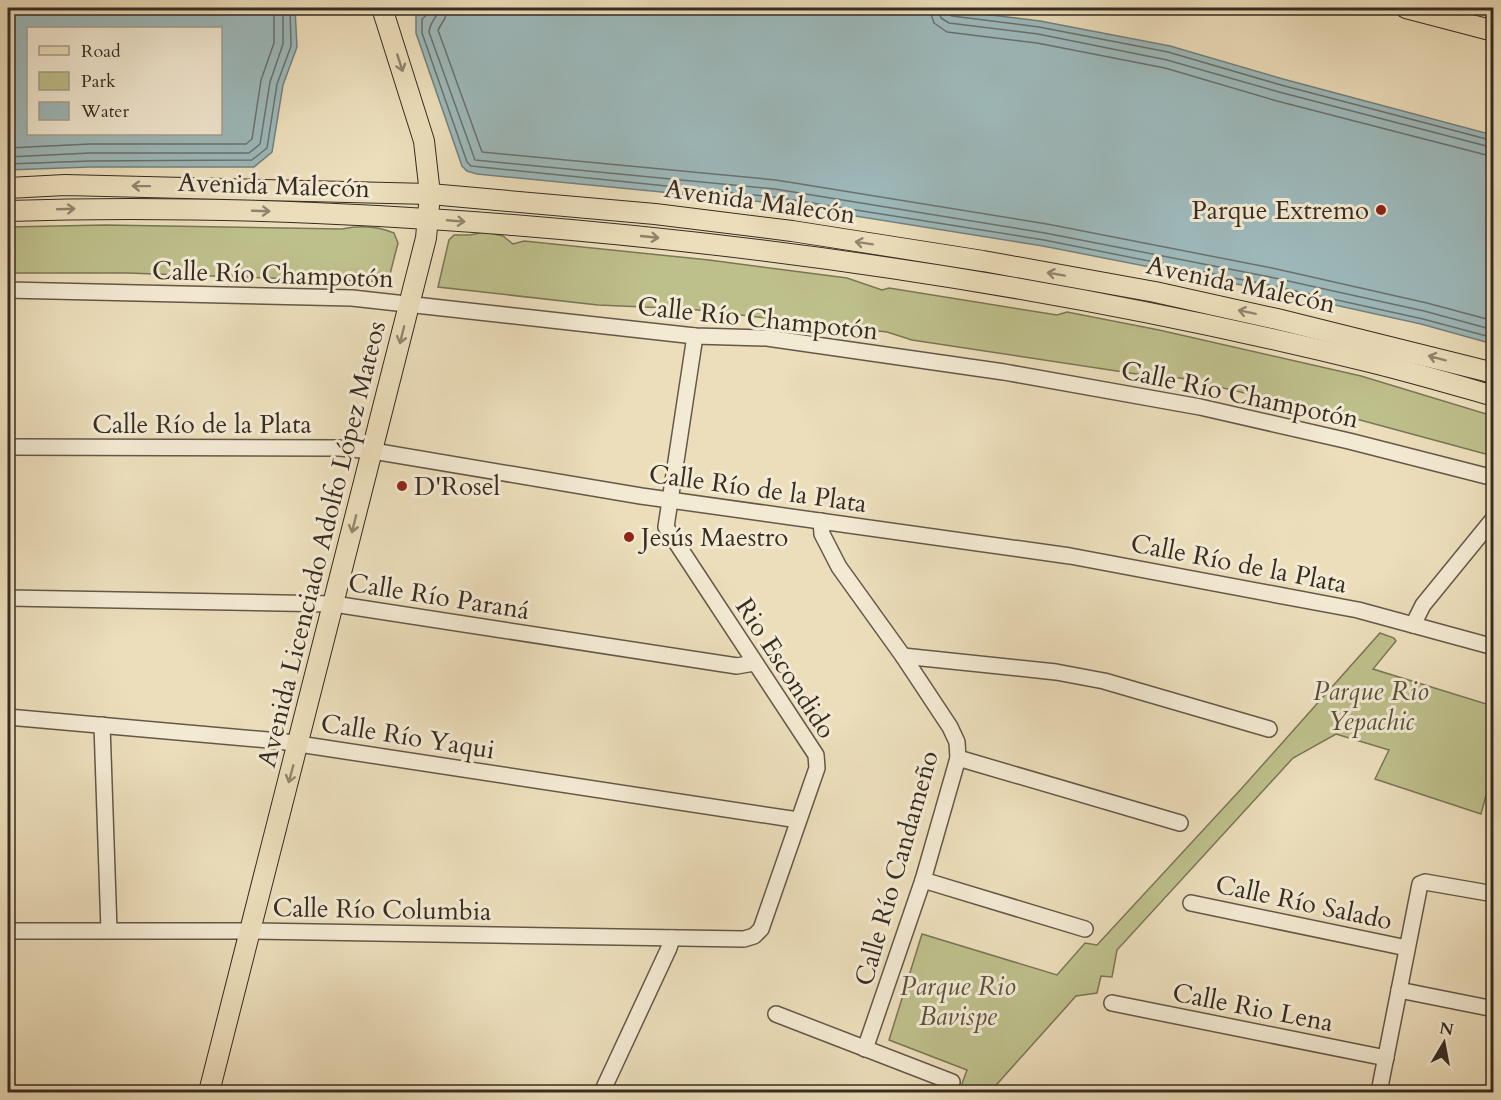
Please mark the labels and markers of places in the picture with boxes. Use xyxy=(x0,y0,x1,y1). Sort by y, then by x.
place label: Parque Extremo xyxy=(1191,193,1369,228)
marker: Parque Extremo xyxy=(1374,203,1388,217)
place label: D'Rosel xyxy=(414,469,501,504)
marker: D'Rosel xyxy=(395,479,409,493)
place label: Jesús Maestro xyxy=(637,520,788,555)
marker: Jesús Maestro xyxy=(622,530,636,544)

